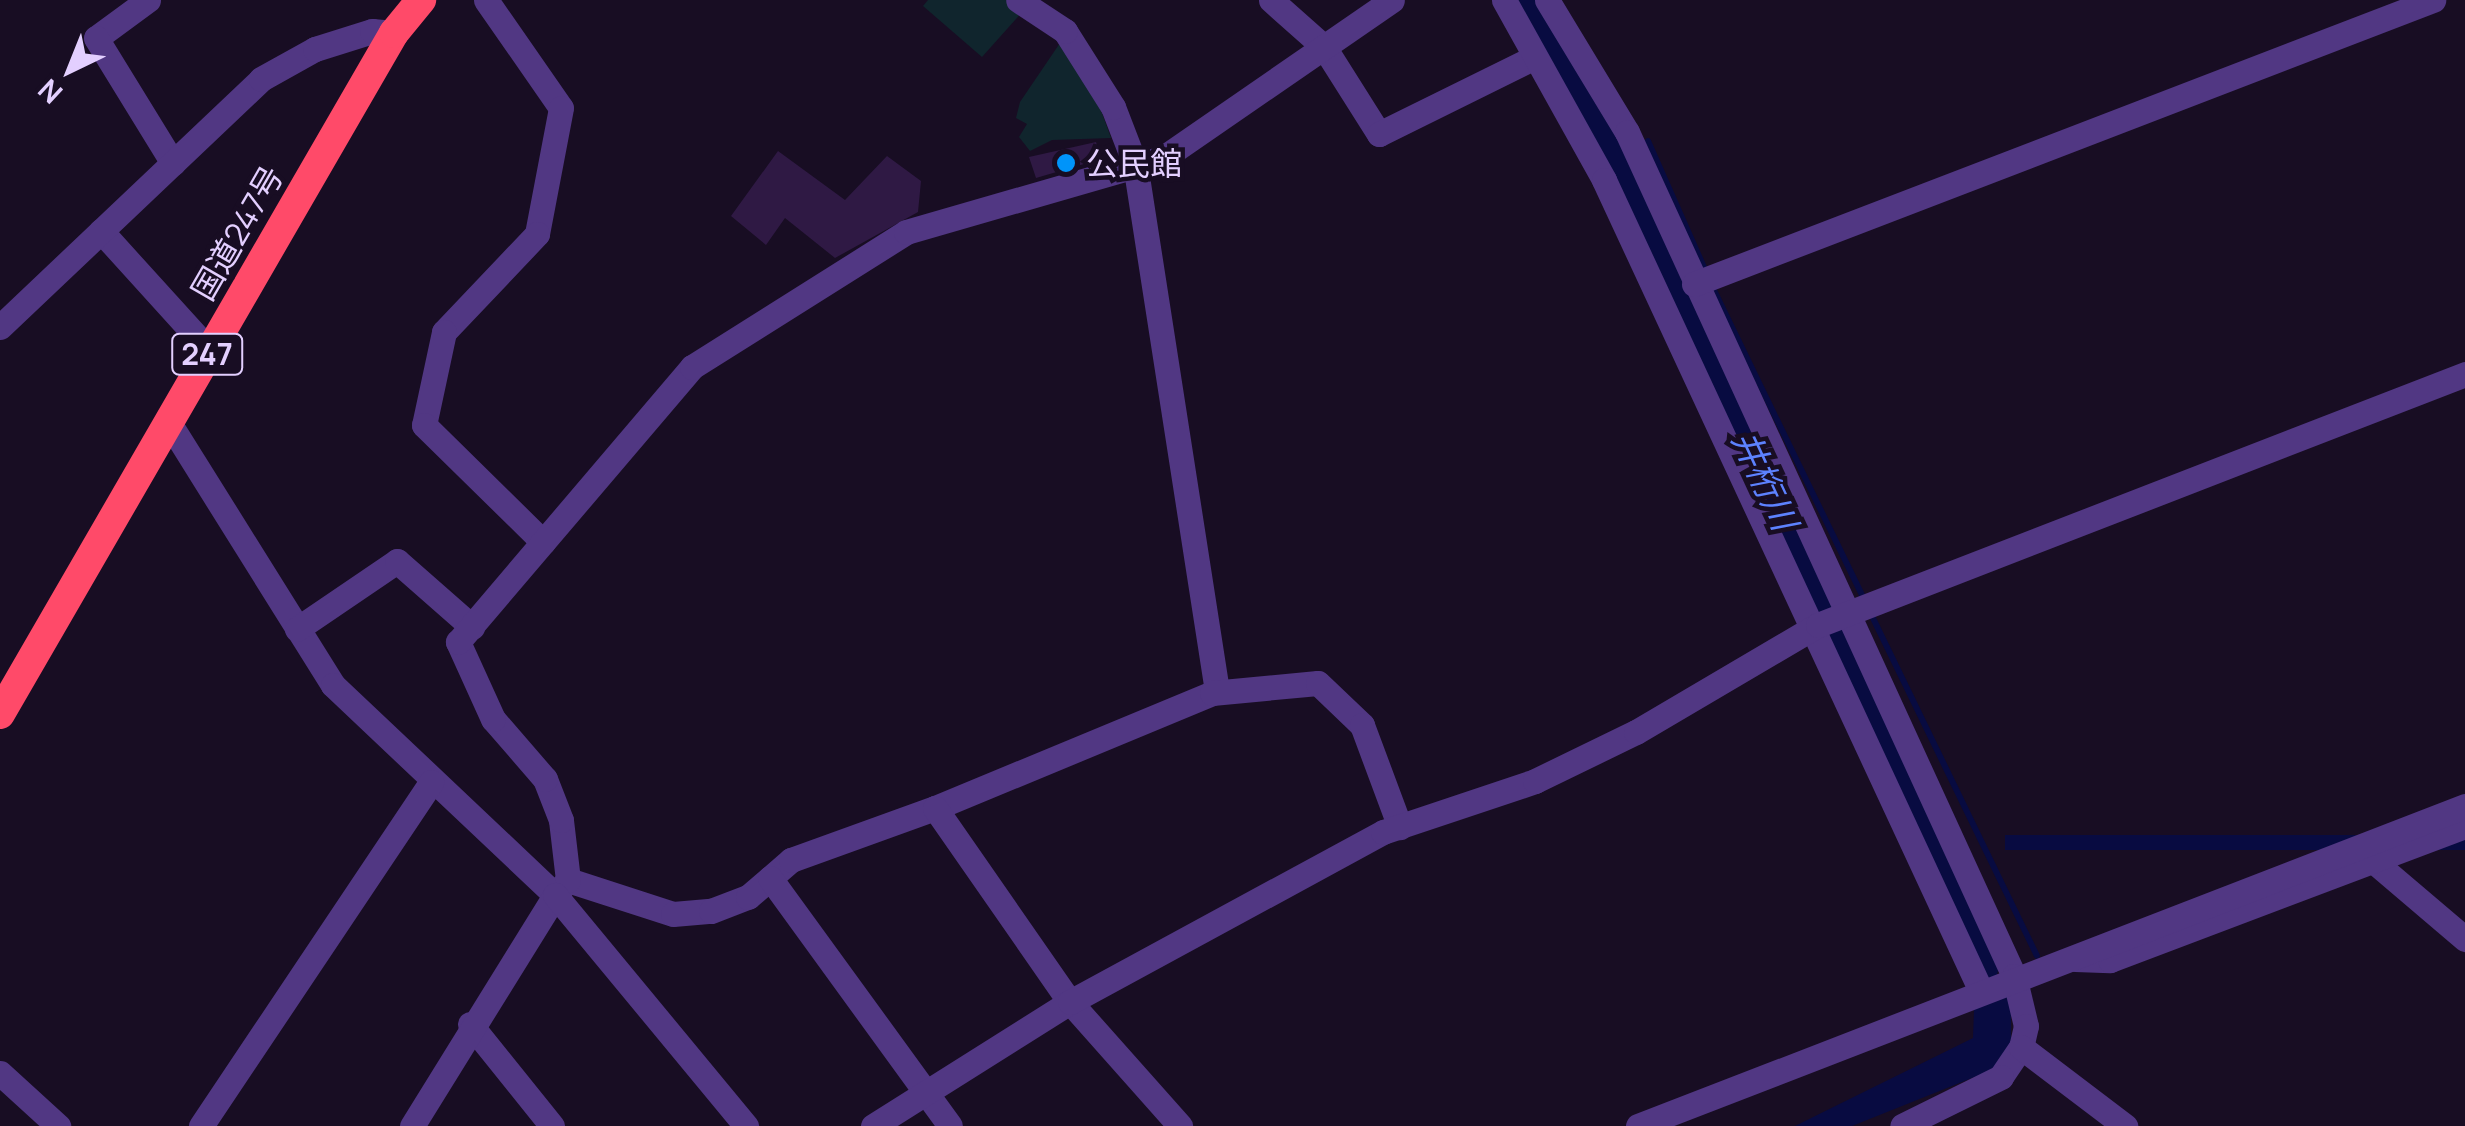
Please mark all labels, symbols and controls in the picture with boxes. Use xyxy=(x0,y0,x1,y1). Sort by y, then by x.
north arrow xyxy=(20,20,120,120)
text: N xyxy=(29,71,70,113)
place label: 公民館 xyxy=(1086,144,1182,182)
marker: 公民館 xyxy=(1055,152,1077,174)
street label: 国道247号 xyxy=(183,159,291,307)
road number: 247 xyxy=(170,329,244,379)
water label: 井桁川 xyxy=(1724,424,1806,536)

